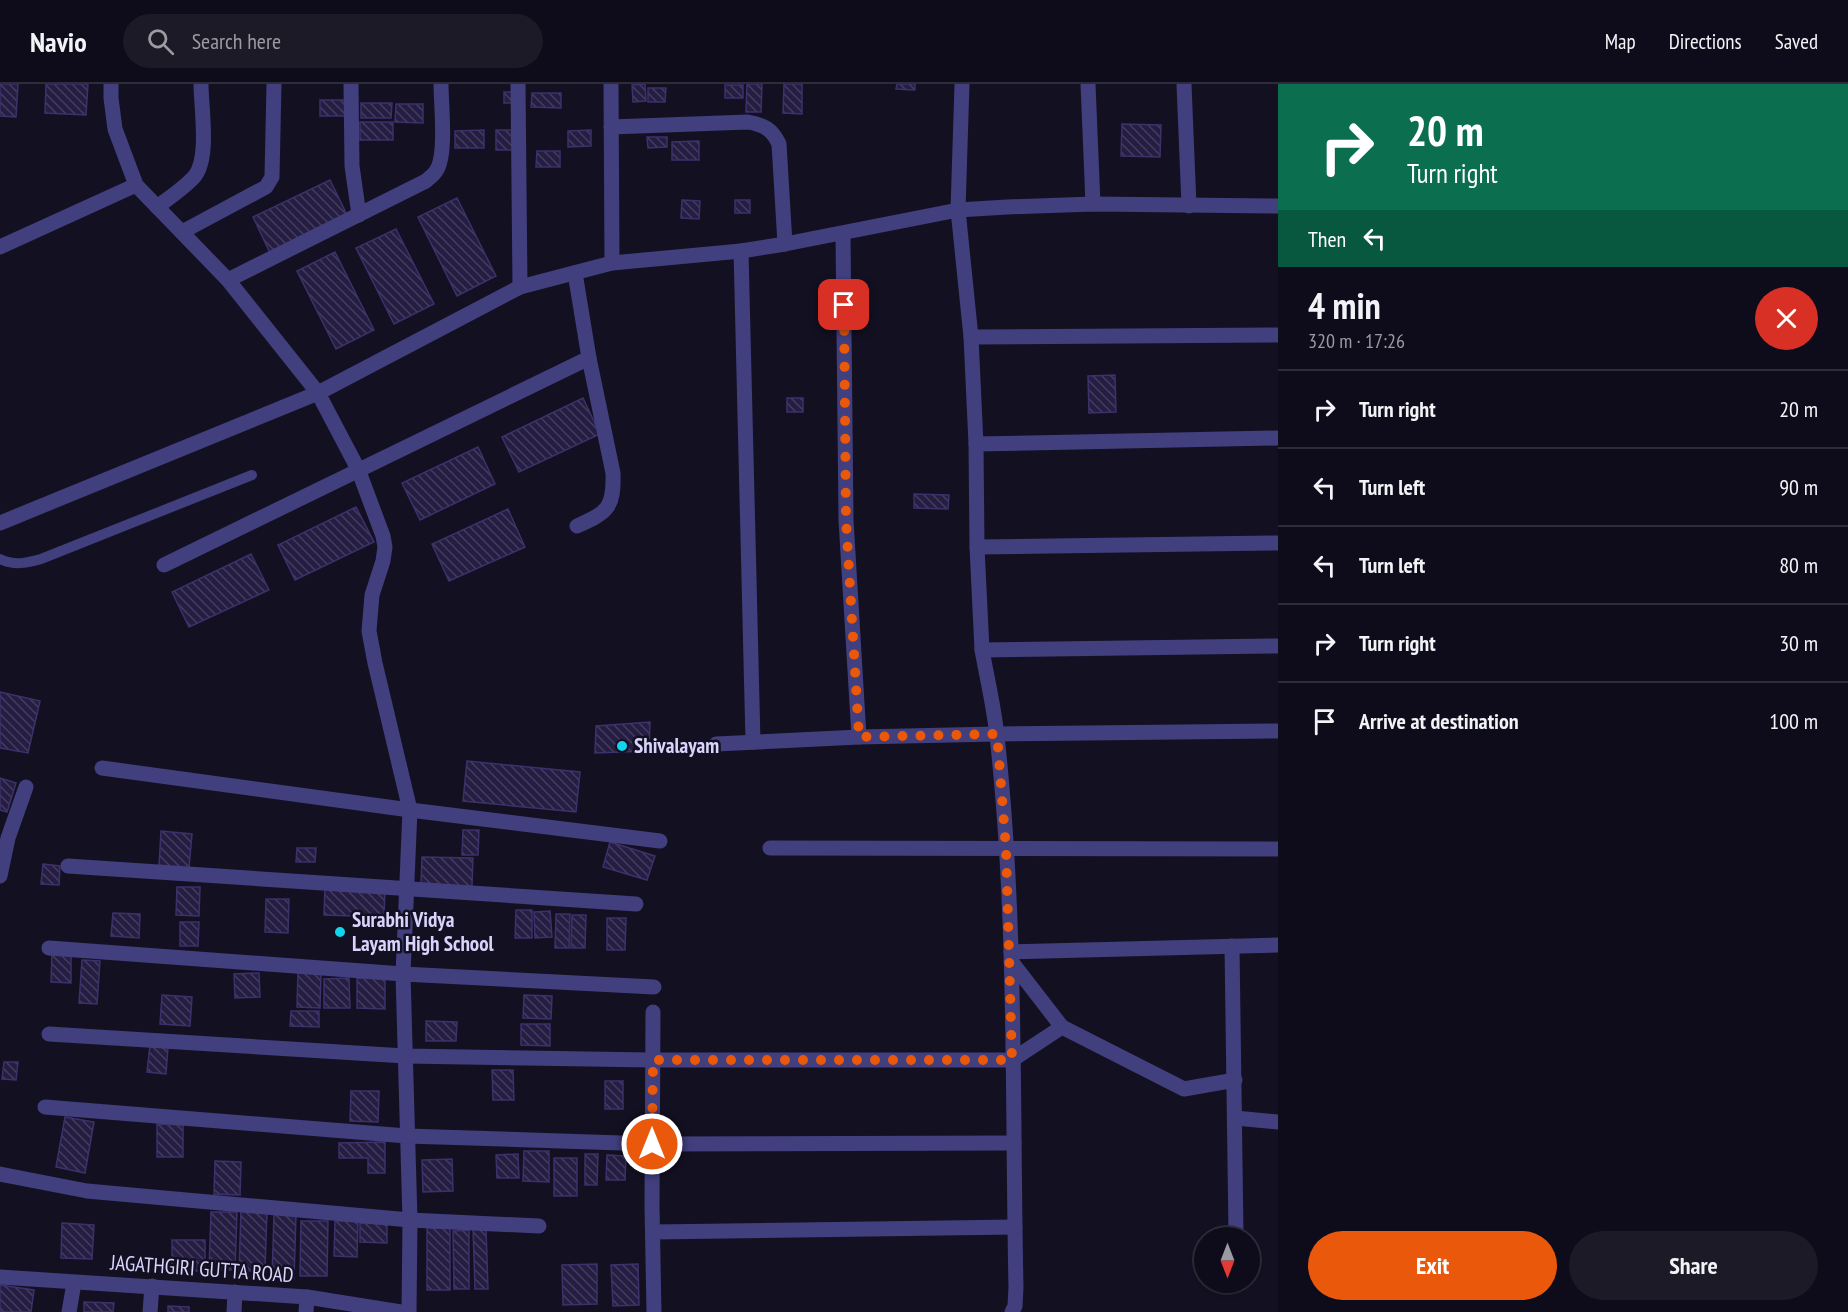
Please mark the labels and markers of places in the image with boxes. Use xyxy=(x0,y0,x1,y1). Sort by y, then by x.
pin xyxy=(818,279,869,330)
place label: Shivalayam xyxy=(634,732,719,759)
marker: Shivalayam xyxy=(615,739,629,753)
place label: Surabhi Vidya Layam High School xyxy=(352,906,495,957)
marker: Surabhi Vidya Layam High School xyxy=(333,925,347,939)

